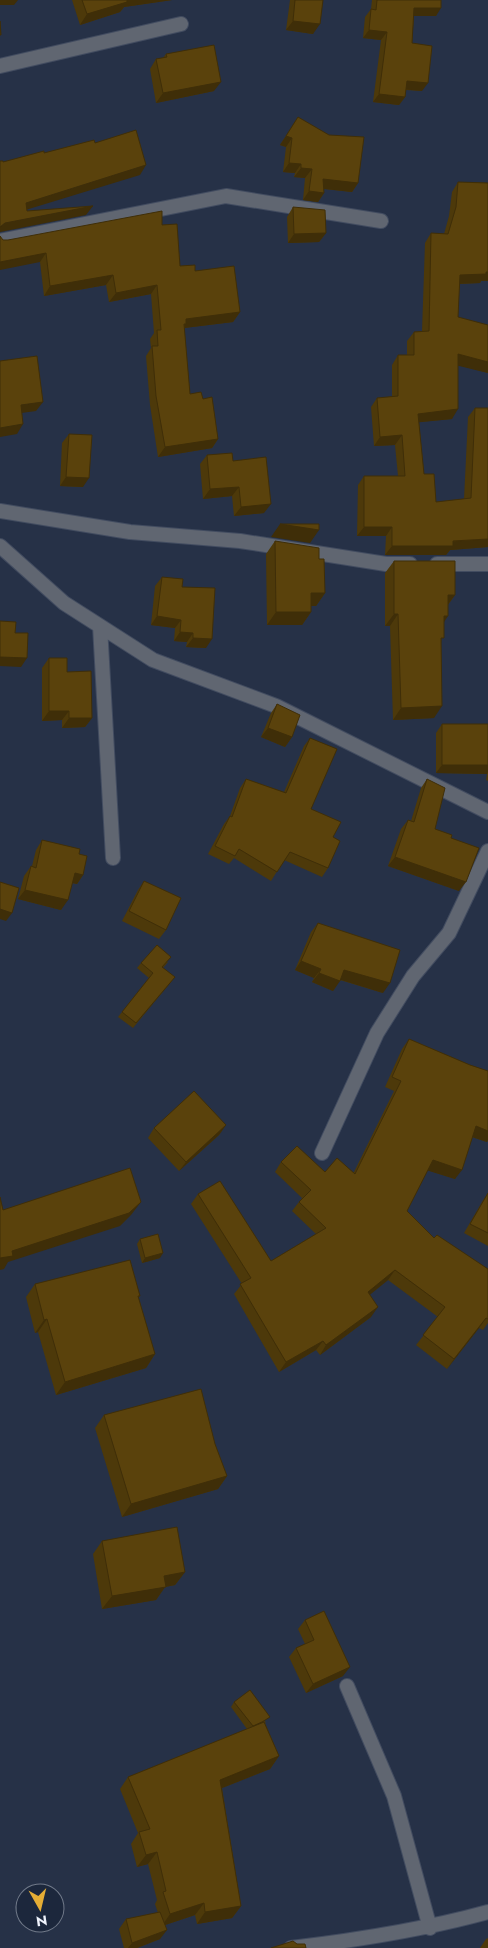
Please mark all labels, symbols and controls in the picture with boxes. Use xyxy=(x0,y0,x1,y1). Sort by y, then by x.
north arrow xyxy=(15,1883,65,1933)
text: N xyxy=(35,1910,49,1932)

